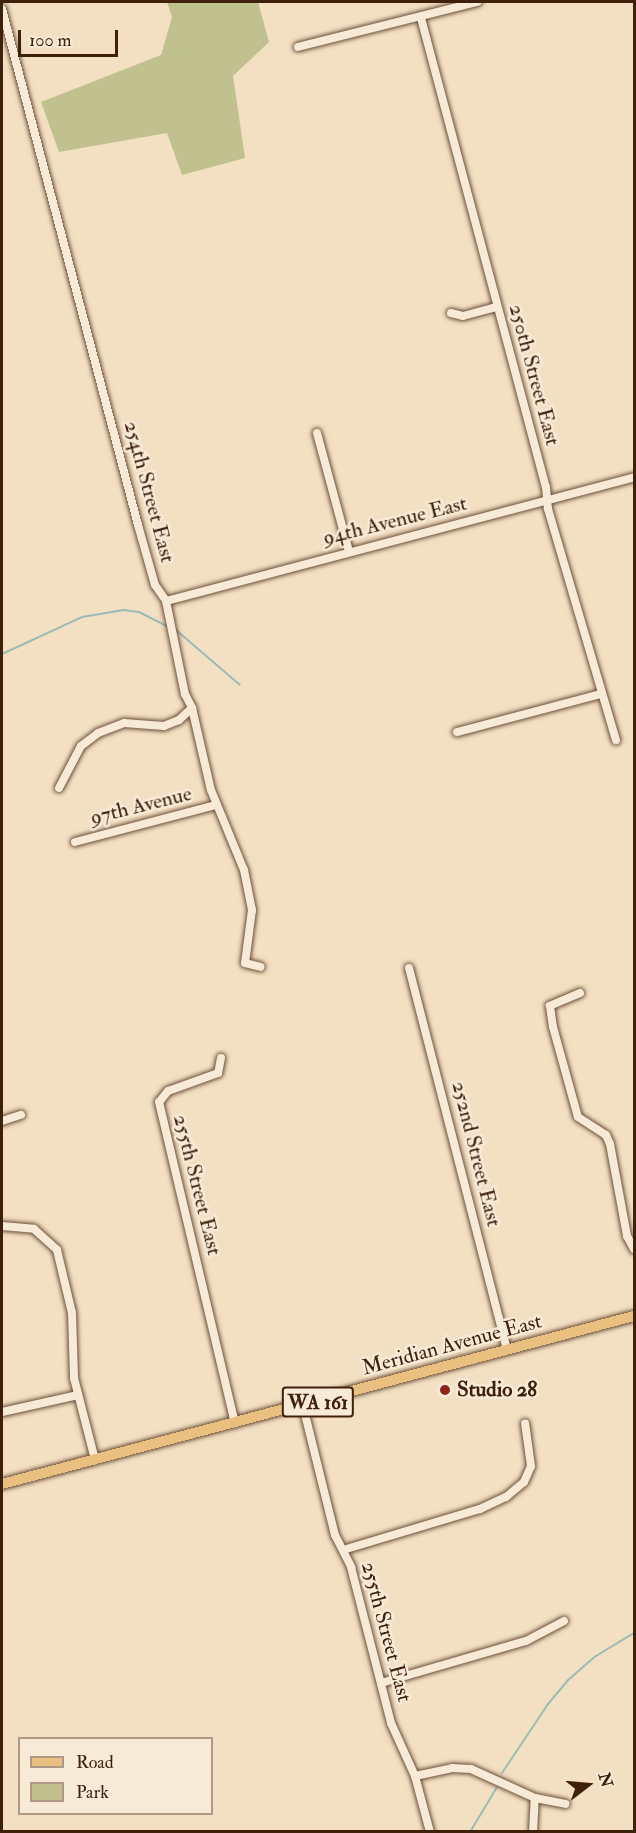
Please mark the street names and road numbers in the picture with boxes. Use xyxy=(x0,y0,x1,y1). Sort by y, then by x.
street label: 250th Street East xyxy=(503,302,565,448)
street label: 254th Street East xyxy=(118,418,180,566)
street label: 94th Avenue East xyxy=(320,491,470,551)
street label: 97th Avenue xyxy=(88,781,194,831)
street label: 252nd Street East xyxy=(446,1079,506,1229)
street label: 255th Street East xyxy=(167,1112,227,1258)
street label: Meridian Avenue East xyxy=(359,1309,545,1381)
road number: WA 161 xyxy=(280,1385,356,1419)
street label: 255th Street East xyxy=(355,1559,417,1705)

